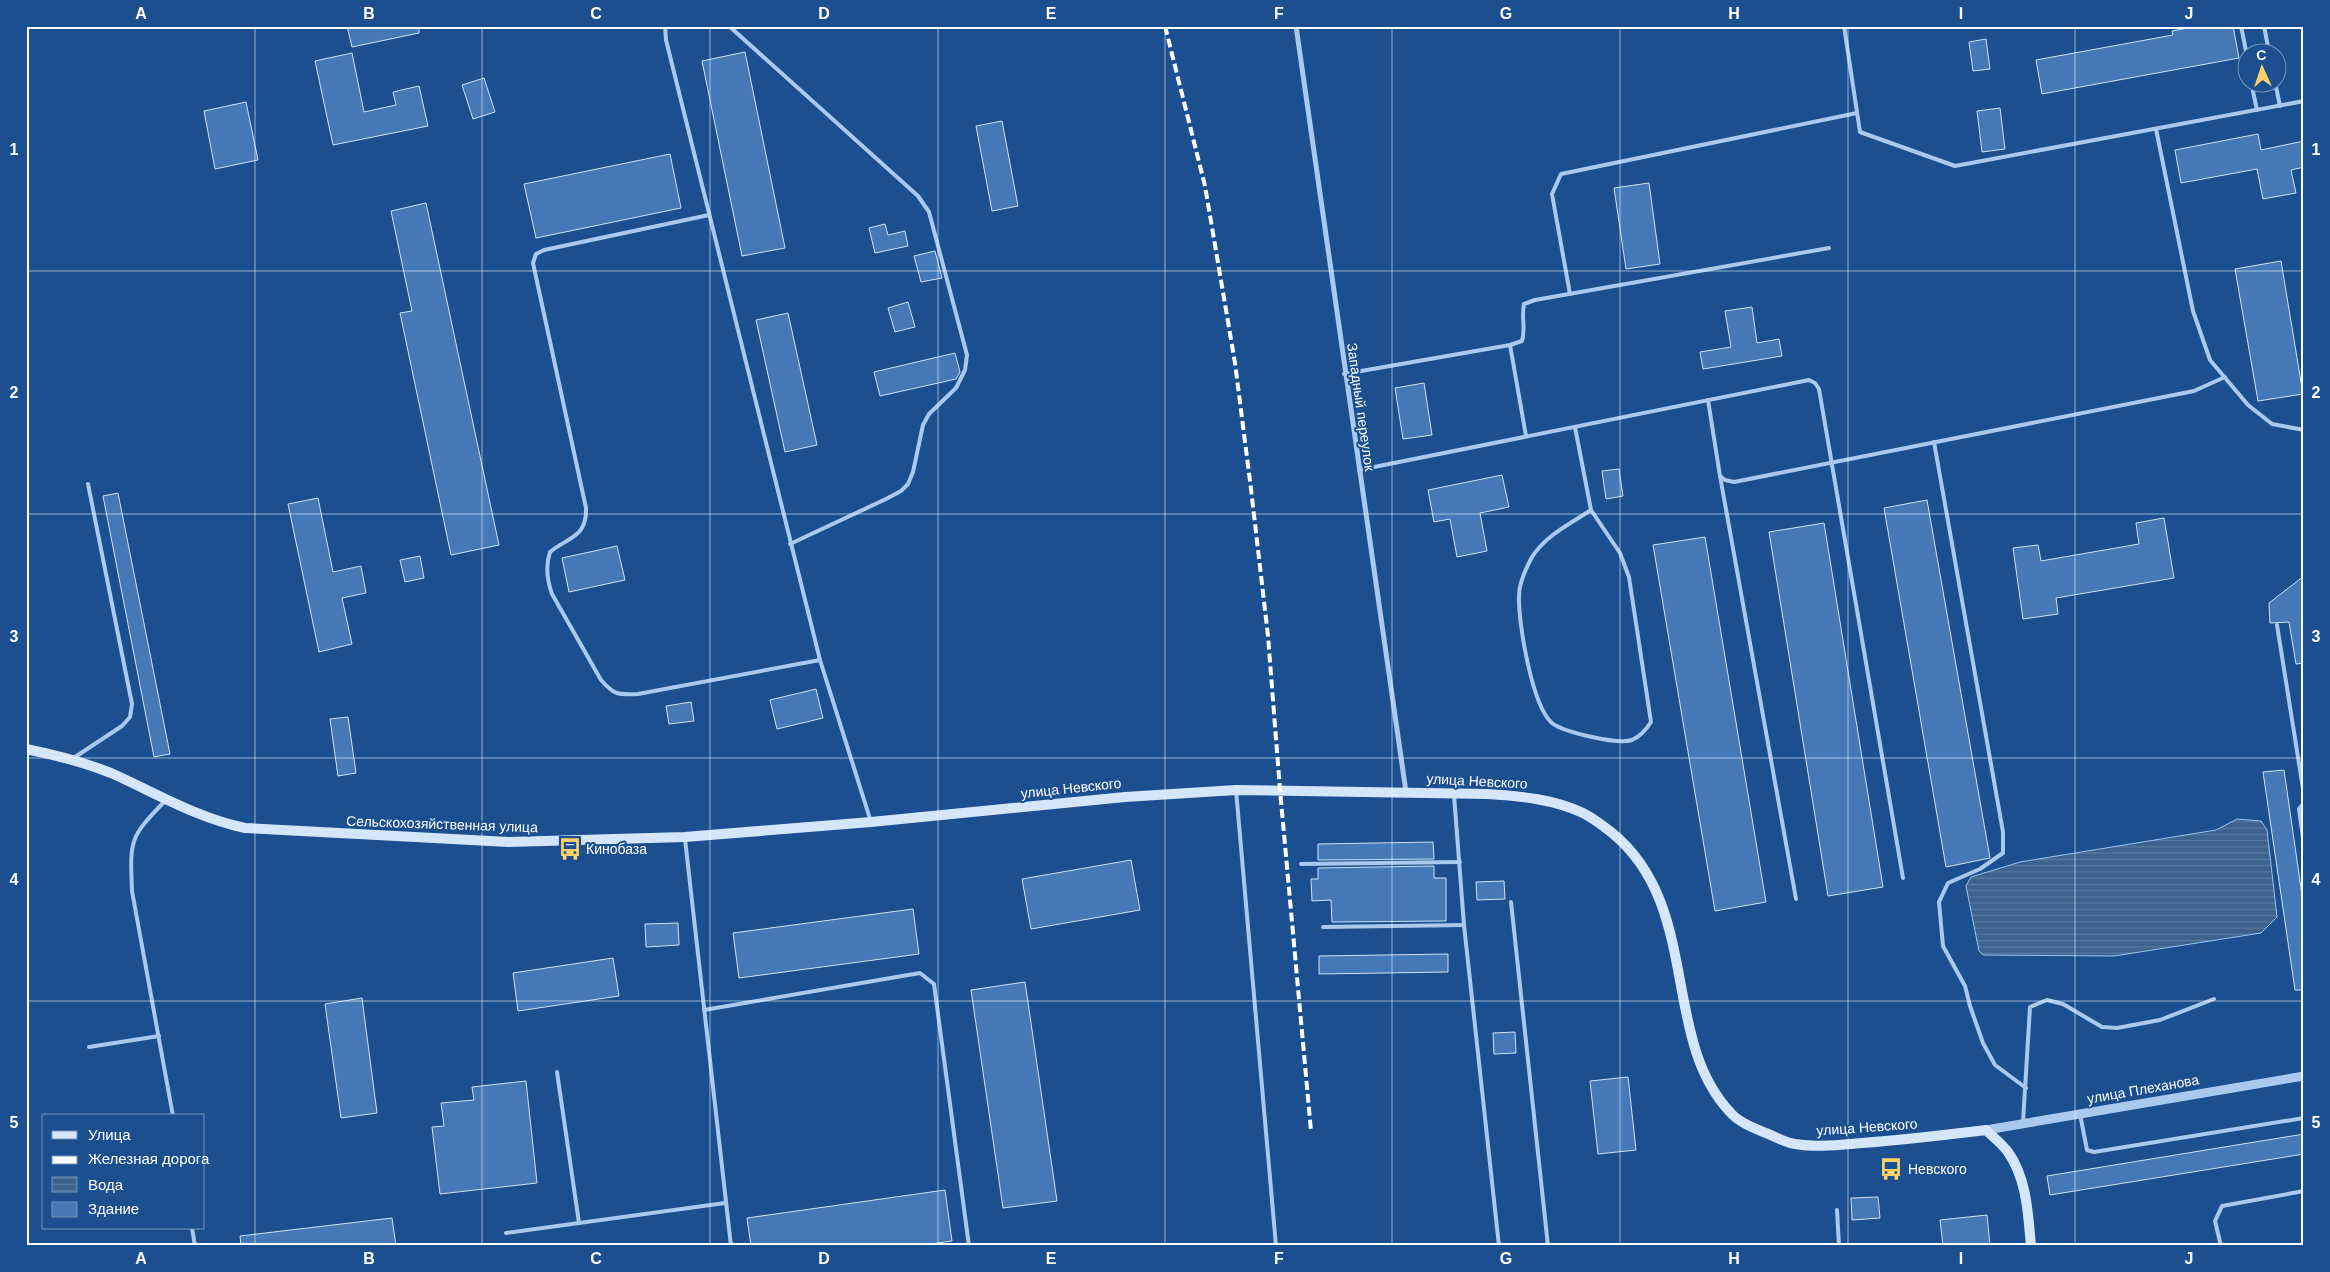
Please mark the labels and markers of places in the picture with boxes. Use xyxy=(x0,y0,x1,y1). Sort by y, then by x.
bus stop icon: Кинобаза xyxy=(557,836,583,862)
place label: Кинобаза xyxy=(586,841,647,857)
bus stop icon: Невского xyxy=(1878,1156,1904,1182)
place label: Невского xyxy=(1908,1161,1967,1177)

